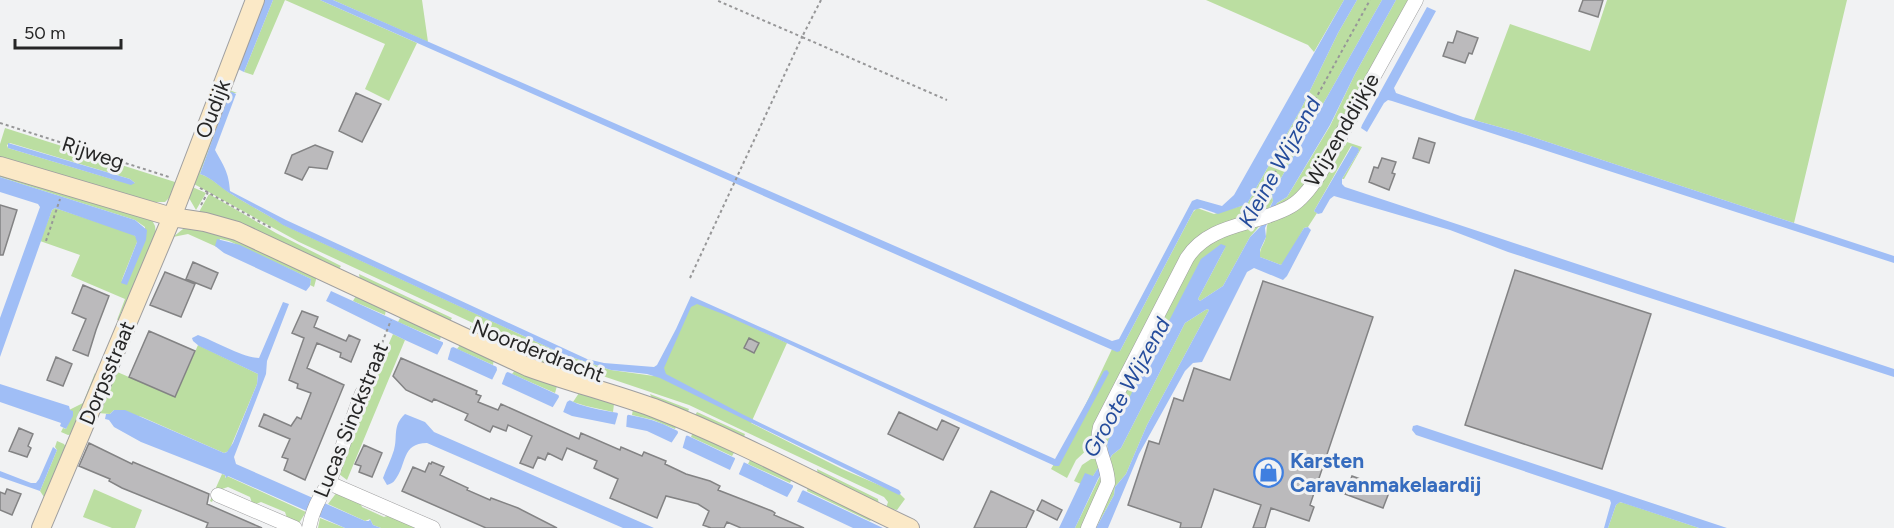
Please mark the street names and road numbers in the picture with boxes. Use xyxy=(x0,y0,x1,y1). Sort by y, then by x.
street label: Wijzenddijkje xyxy=(1299,69,1384,191)
street label: Oudijk xyxy=(190,75,235,142)
street label: Rijweg xyxy=(59,131,127,174)
street label: Noorderdracht xyxy=(468,314,608,387)
street label: Dorpsstraat xyxy=(74,317,140,428)
street label: Lucas Sinckstraat xyxy=(308,339,393,501)

